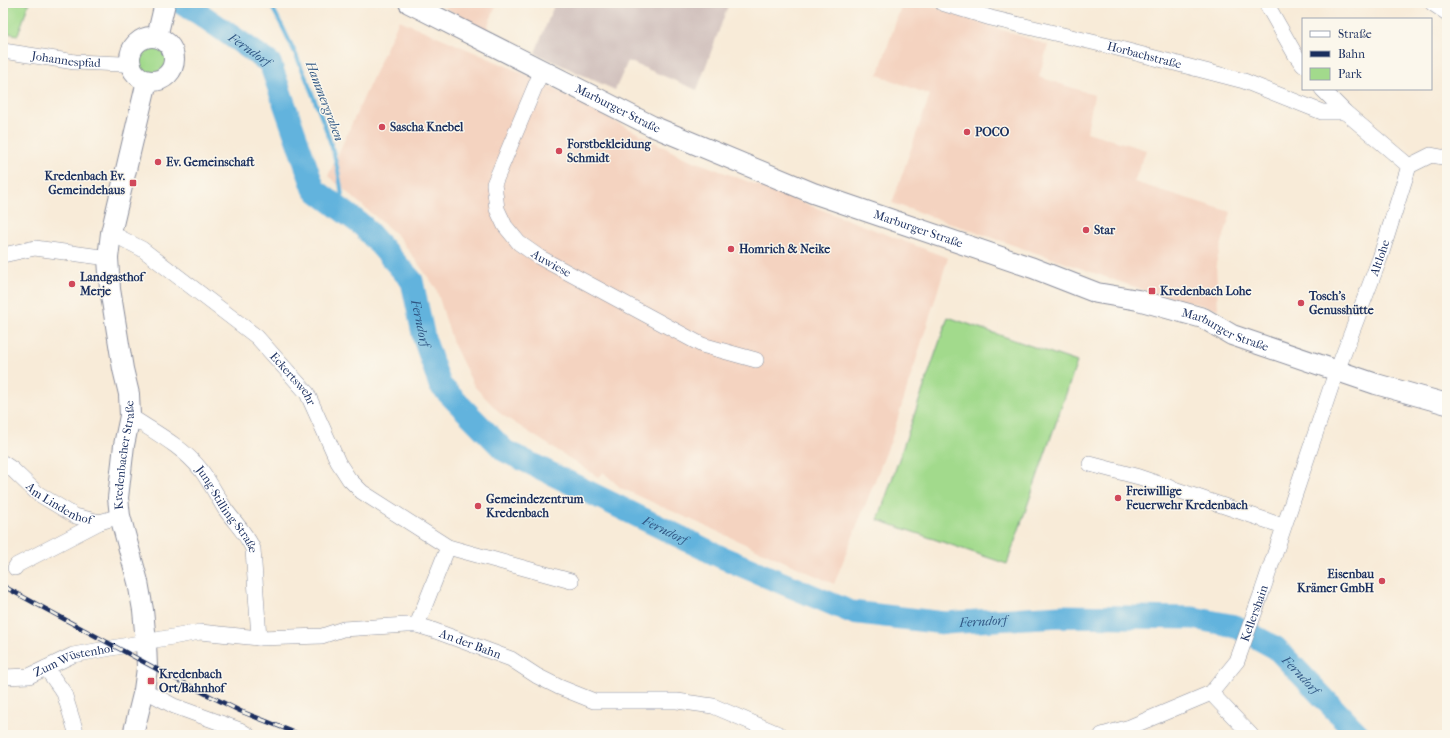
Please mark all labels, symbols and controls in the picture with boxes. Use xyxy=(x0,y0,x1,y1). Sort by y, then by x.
legend xyxy=(1302,18,1432,90)
text: Straße xyxy=(1338,27,1372,41)
water label: Ferndorf xyxy=(225,29,277,71)
street label: Horbachstraße xyxy=(1106,39,1183,72)
text: Bahn xyxy=(1338,47,1365,61)
street label: Johannespfad xyxy=(30,48,102,70)
water label: Hammergraben xyxy=(302,58,347,143)
text: Park xyxy=(1338,67,1363,81)
street label: Marburger Straße xyxy=(573,81,662,136)
place label: Sascha Knebel xyxy=(390,120,464,134)
marker: Sascha Knebel xyxy=(377,122,387,132)
place label: POCO xyxy=(975,125,1010,139)
marker: POCO xyxy=(962,127,972,137)
place label: Forstbekleidung Schmidt xyxy=(566,137,651,165)
marker: Forstbekleidung Schmidt xyxy=(554,146,564,156)
place label: Ev. Gemeinschaft xyxy=(166,155,255,169)
marker: Ev. Gemeinschaft xyxy=(153,157,163,167)
place label: Kredenbach Ev. Gemeindehaus xyxy=(45,169,126,197)
marker: Kredenbach Ev. Gemeindehaus xyxy=(128,178,138,188)
street label: Marburger Straße xyxy=(872,207,965,251)
place label: Star xyxy=(1094,223,1116,237)
marker: Star xyxy=(1081,225,1091,235)
street label: Altlohe xyxy=(1367,238,1392,279)
place label: Homrich & Neike xyxy=(739,242,830,256)
marker: Homrich & Neike xyxy=(726,244,736,254)
street label: Auwiese xyxy=(528,246,574,280)
place label: Landgasthof Merje xyxy=(79,270,147,298)
marker: Landgasthof Merje xyxy=(67,279,77,289)
place label: Kredenbach Lohe xyxy=(1160,284,1251,298)
marker: Kredenbach Lohe xyxy=(1147,286,1157,296)
place label: Tosch's Genusshütte xyxy=(1308,289,1374,317)
water label: Ferndorf xyxy=(408,297,435,352)
marker: Tosch's Genusshütte xyxy=(1296,298,1306,308)
street label: Marburger Straße xyxy=(1180,305,1270,354)
street label: Eckertswehr xyxy=(267,349,319,408)
street label: Kredenbacher Straße xyxy=(111,400,137,510)
street label: Jung-Stilling-Straße xyxy=(193,462,260,553)
street label: Am Lindenhof xyxy=(22,479,96,528)
place label: Freiwillige Feuerwehr Kredenbach xyxy=(1125,484,1248,512)
place label: Gemeindezentrum Kredenbach xyxy=(486,492,585,520)
marker: Freiwillige Feuerwehr Kredenbach xyxy=(1113,493,1123,503)
marker: Gemeindezentrum Kredenbach xyxy=(473,501,483,511)
water label: Ferndorf xyxy=(640,512,693,548)
place label: Eisenbau Krämer GmbH xyxy=(1297,567,1375,595)
marker: Eisenbau Krämer GmbH xyxy=(1377,576,1387,586)
street label: Kellershain xyxy=(1238,583,1271,643)
water label: Ferndorf xyxy=(958,612,1011,630)
street label: An der Bahn xyxy=(437,626,503,662)
street label: Zum Wüstenhof xyxy=(31,640,118,680)
water label: Ferndorf xyxy=(1279,651,1325,699)
place label: Kredenbach Ort/Bahnhof xyxy=(159,667,228,695)
marker: Kredenbach Ort/Bahnhof xyxy=(146,676,156,686)

